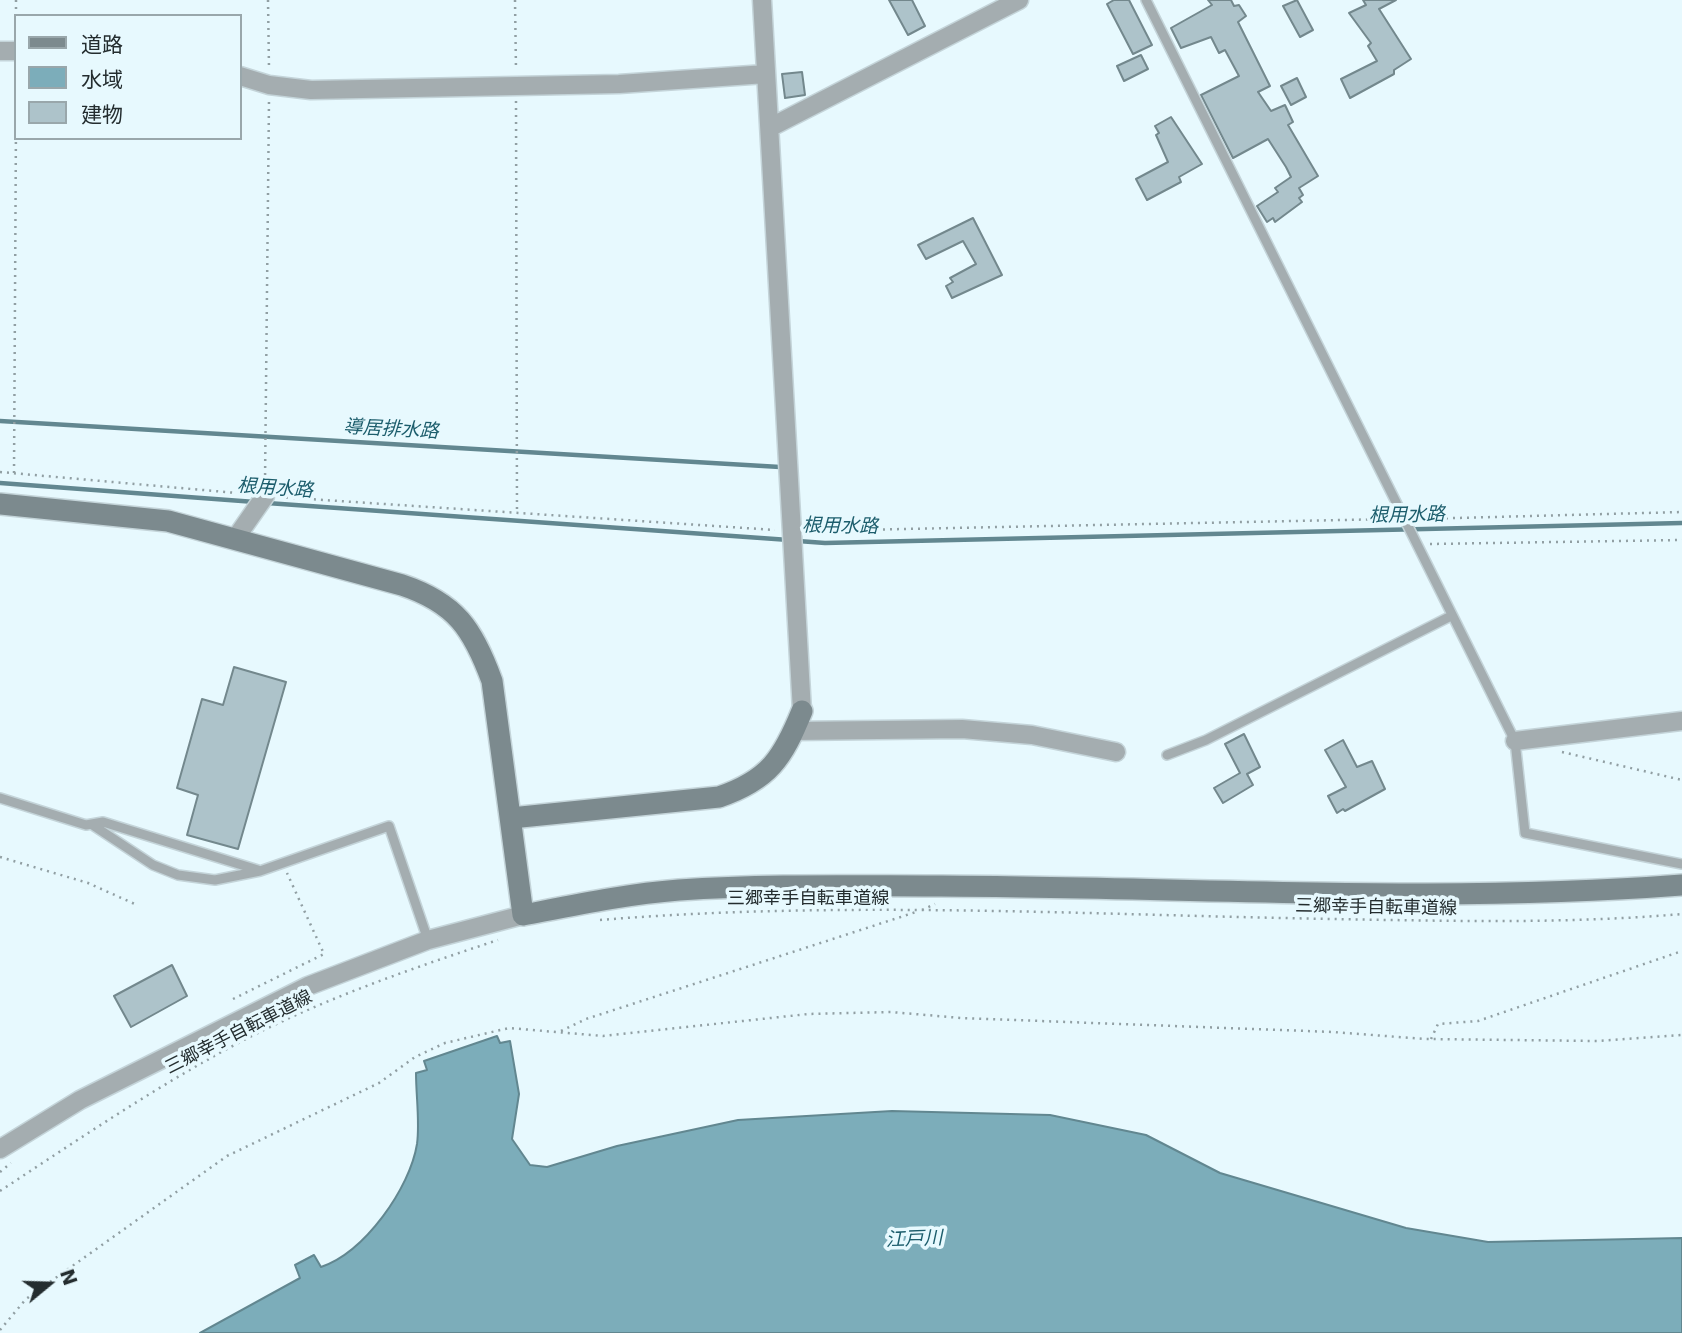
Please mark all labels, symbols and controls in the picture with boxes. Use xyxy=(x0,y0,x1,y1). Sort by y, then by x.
legend xyxy=(14,14,242,140)
text: 道路 xyxy=(81,33,123,57)
text: 水域 xyxy=(81,68,123,92)
text: 建物 xyxy=(81,103,123,127)
water label: 導居排水路 xyxy=(343,416,439,444)
water label: 根用水路 xyxy=(236,475,314,503)
water label: 根用水路 xyxy=(1369,504,1445,528)
water label: 根用水路 xyxy=(802,515,878,539)
street label: 三郷幸手自転車道線 xyxy=(727,888,889,910)
street label: 三郷幸手自転車道線 xyxy=(1295,896,1457,920)
street label: 三郷幸手自転車道線 xyxy=(162,987,316,1079)
water label: 江戸川 xyxy=(885,1228,943,1252)
north arrow xyxy=(14,1249,84,1319)
text: N xyxy=(56,1266,82,1288)

